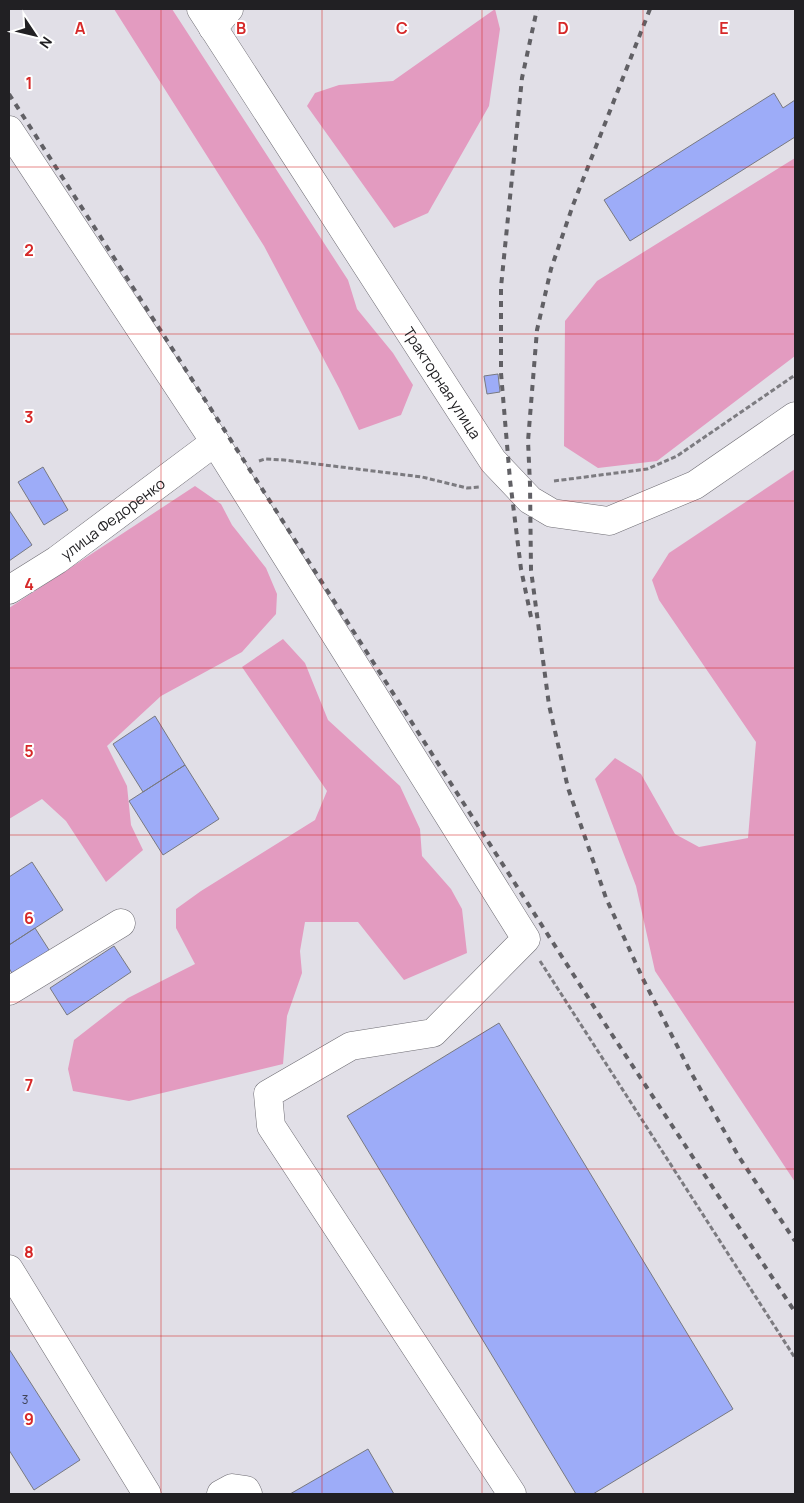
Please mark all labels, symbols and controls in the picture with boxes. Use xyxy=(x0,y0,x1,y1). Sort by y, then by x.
north arrow xyxy=(10,10,60,60)
text: A xyxy=(75,17,86,39)
text: B xyxy=(236,17,246,39)
text: C xyxy=(396,17,408,39)
text: D xyxy=(557,17,569,39)
text: E xyxy=(719,17,729,39)
text: N xyxy=(35,33,57,52)
text: 1 xyxy=(25,72,33,94)
text: 2 xyxy=(24,239,34,261)
street label: Тракторная улица xyxy=(399,323,486,443)
text: 3 xyxy=(24,406,34,428)
street label: улица Федоренко xyxy=(56,472,169,564)
text: 4 xyxy=(24,573,34,595)
text: 5 xyxy=(24,740,34,762)
text: 6 xyxy=(24,907,34,929)
text: 7 xyxy=(25,1074,33,1096)
text: 8 xyxy=(24,1241,34,1263)
house number: 3 xyxy=(22,1391,28,1408)
text: 9 xyxy=(24,1408,34,1430)

